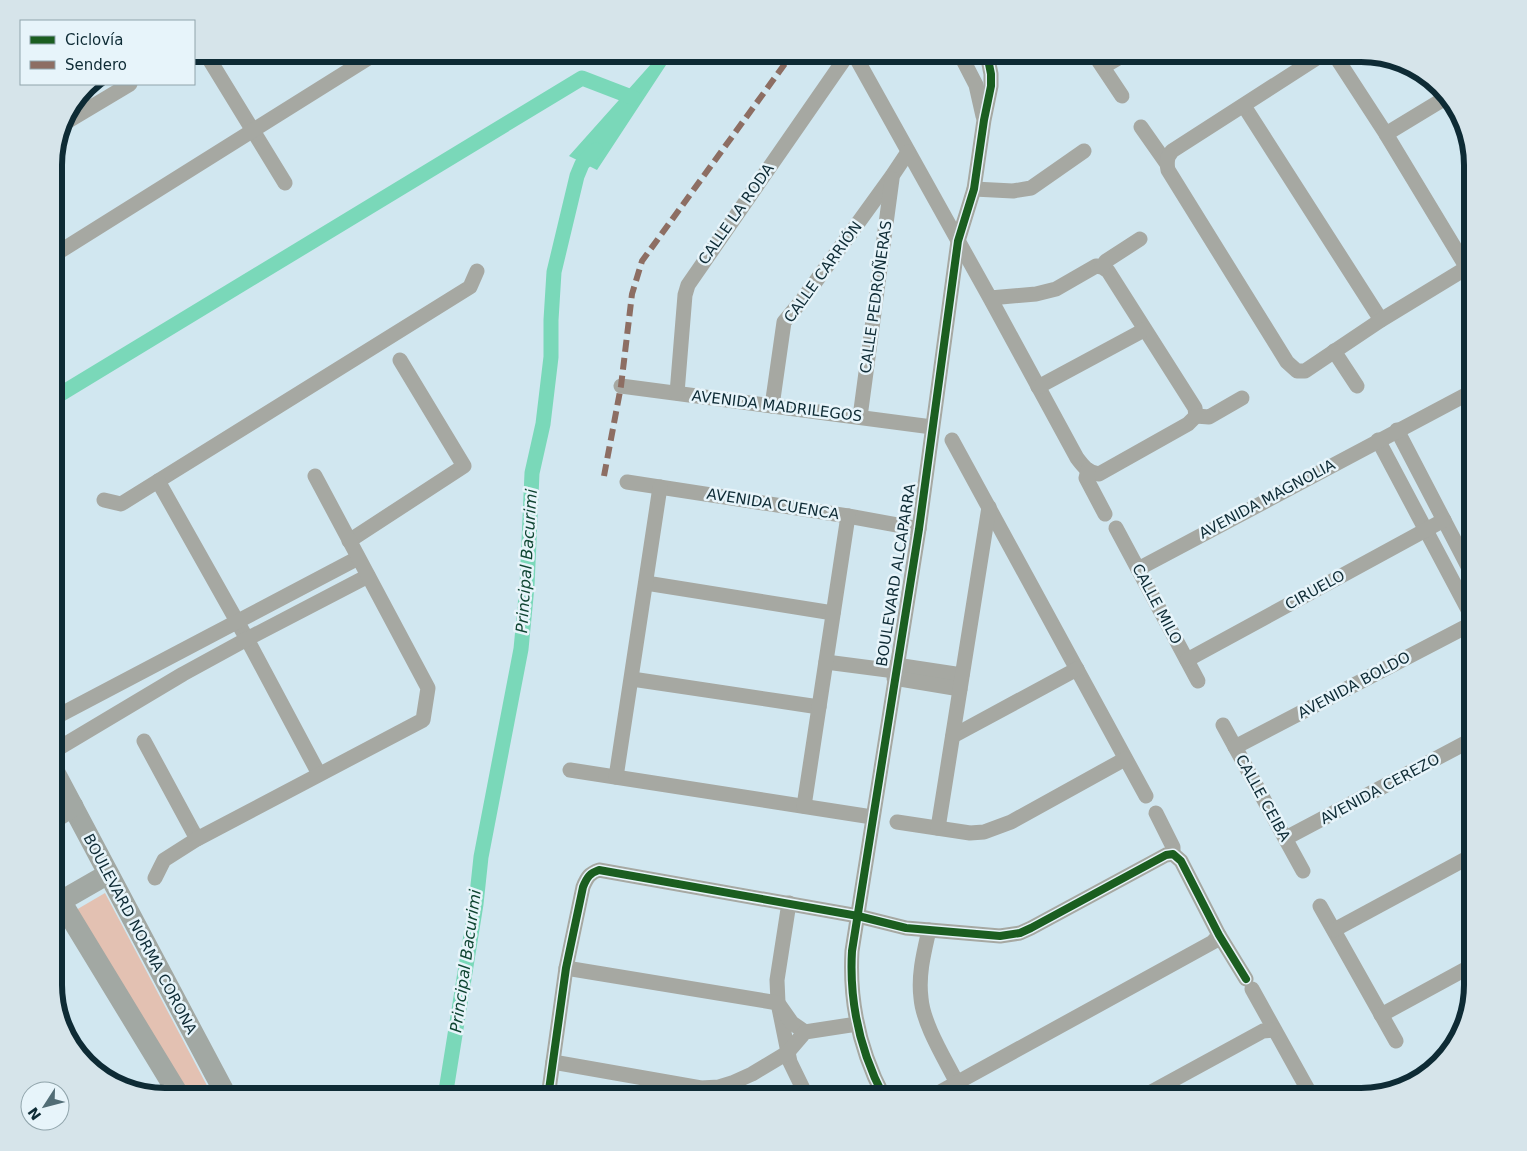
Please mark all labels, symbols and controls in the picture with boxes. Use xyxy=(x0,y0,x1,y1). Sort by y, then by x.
legend xyxy=(20,20,195,85)
text: Ciclovía xyxy=(65,31,123,49)
text: Sendero xyxy=(65,56,127,74)
street label: CALLE LA RODA xyxy=(694,159,778,268)
street label: CALLE CARRIÓN xyxy=(779,217,866,326)
street label: CALLE PEDROÑERAS xyxy=(855,219,896,375)
street label: AVENIDA MADRILEGOS xyxy=(691,387,863,425)
street label: AVENIDA MAGNOLIA xyxy=(1196,455,1339,543)
street label: BOULEVARD ALCAPARRA xyxy=(873,481,919,668)
street label: AVENIDA CUENCA xyxy=(705,485,841,523)
water label: Principal Bacurimi xyxy=(512,488,541,634)
street label: CALLE MILO xyxy=(1128,561,1186,647)
street label: CIRUELO xyxy=(1282,566,1348,614)
street label: AVENIDA BOLDO xyxy=(1295,648,1413,722)
street label: AVENIDA CEREZO xyxy=(1317,750,1443,828)
street label: CALLE CEIBA xyxy=(1232,751,1295,845)
street label: BOULEVARD NORMA CORONA xyxy=(79,831,201,1038)
water label: Principal Bacurimi xyxy=(446,888,485,1034)
north arrow xyxy=(20,1081,70,1131)
text: N xyxy=(25,1104,44,1123)

